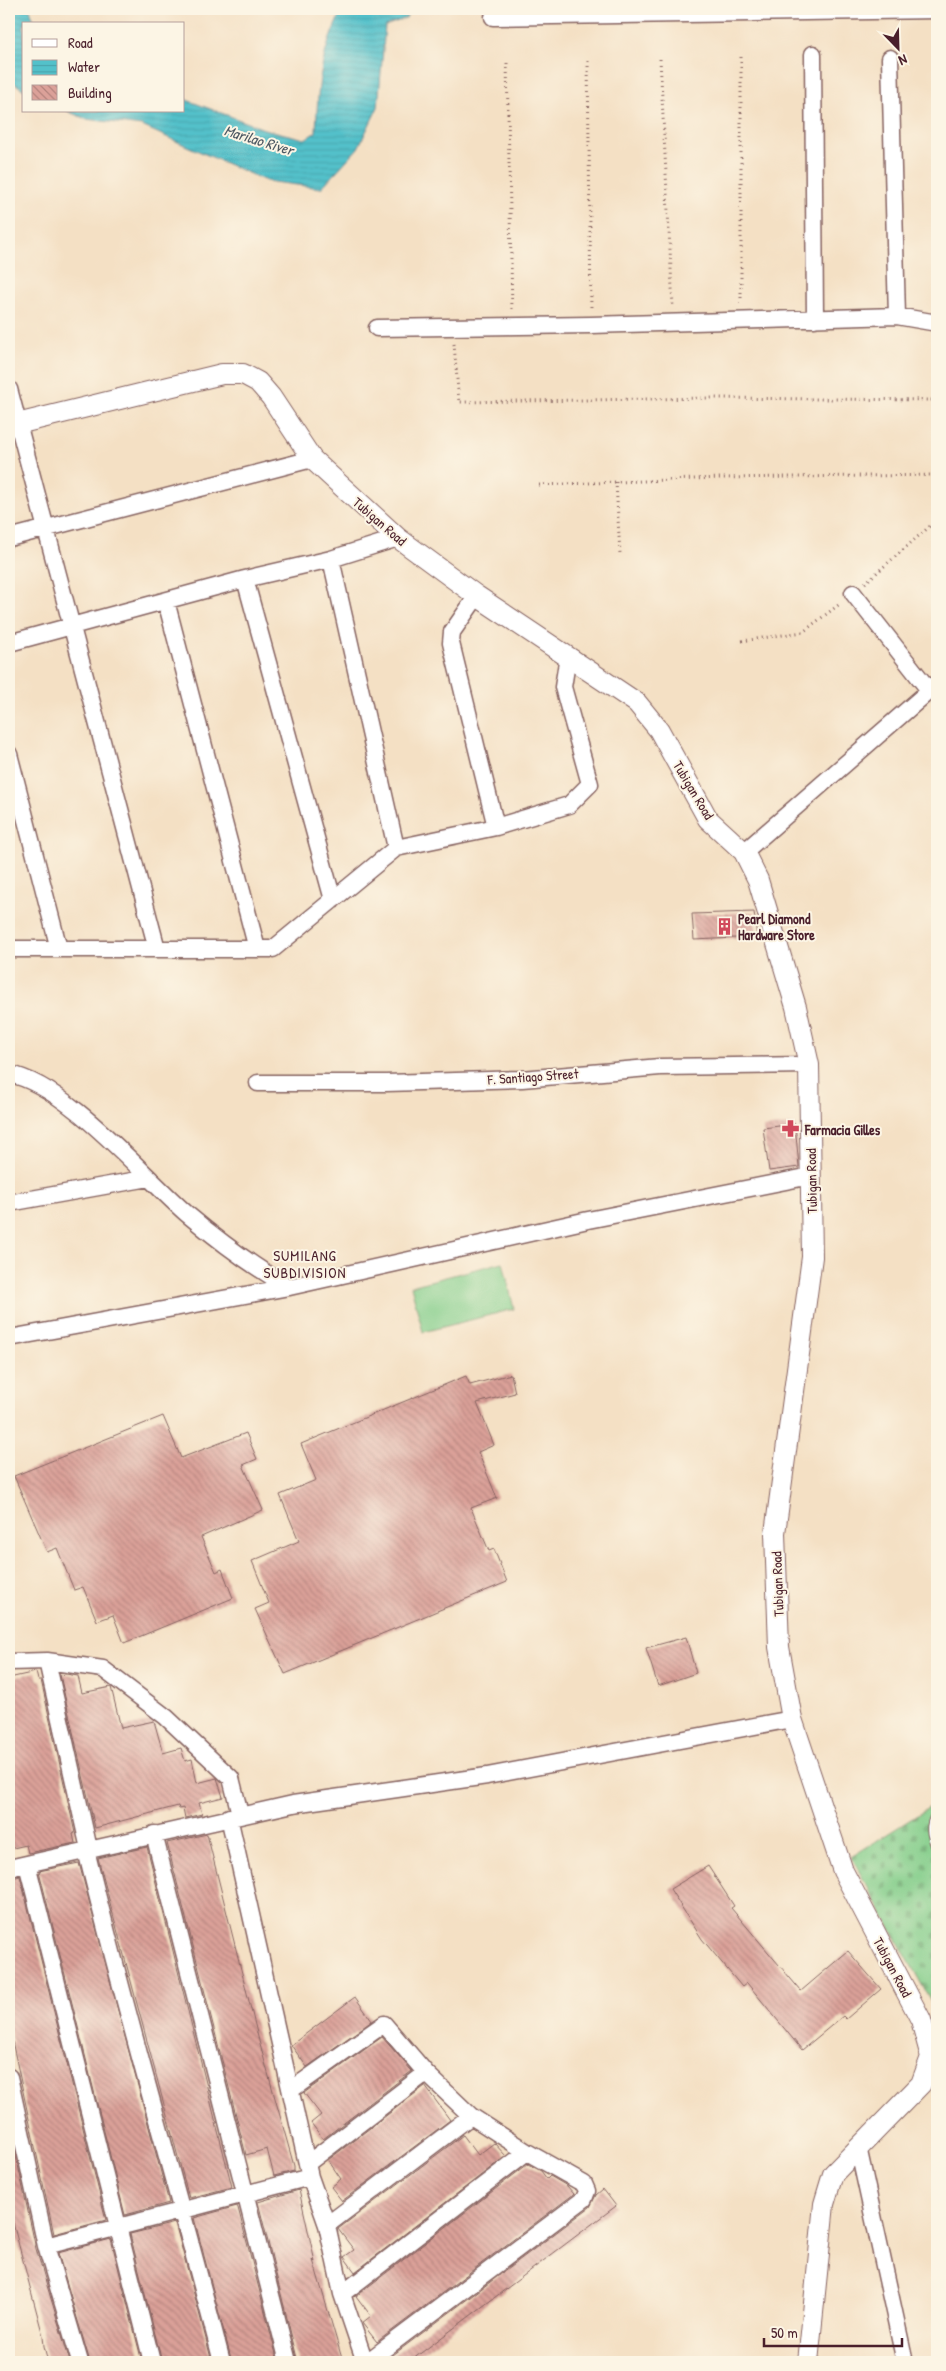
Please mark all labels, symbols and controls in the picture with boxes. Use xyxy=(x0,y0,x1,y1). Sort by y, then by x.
legend xyxy=(22,22,185,112)
north arrow xyxy=(874,22,924,72)
text: Road xyxy=(68,32,93,53)
text: N xyxy=(896,50,910,71)
text: Water xyxy=(68,56,100,77)
text: Building xyxy=(68,82,112,103)
water label: Marilao River xyxy=(222,120,298,161)
street label: Tubigan Road xyxy=(348,492,411,551)
street label: Tubigan Road xyxy=(668,757,719,824)
place label: Pearl Diamond Hardware Store xyxy=(738,909,815,944)
building icon: Pearl Diamond Hardware Store xyxy=(714,916,734,936)
street label: F. Santiago Street xyxy=(486,1063,579,1090)
pharmacy icon: Farmacia Gilles xyxy=(781,1119,801,1139)
place label: Farmacia Gilles xyxy=(804,1120,881,1139)
street label: Tubigan Road xyxy=(801,1148,822,1214)
district label: SUMILANG SUBDIVISION xyxy=(263,1245,347,1283)
street label: Tubigan Road xyxy=(766,1550,789,1617)
street label: Tubigan Road xyxy=(868,1934,917,2001)
scale bar xyxy=(764,2316,901,2348)
text: 50 m xyxy=(771,2322,798,2343)

